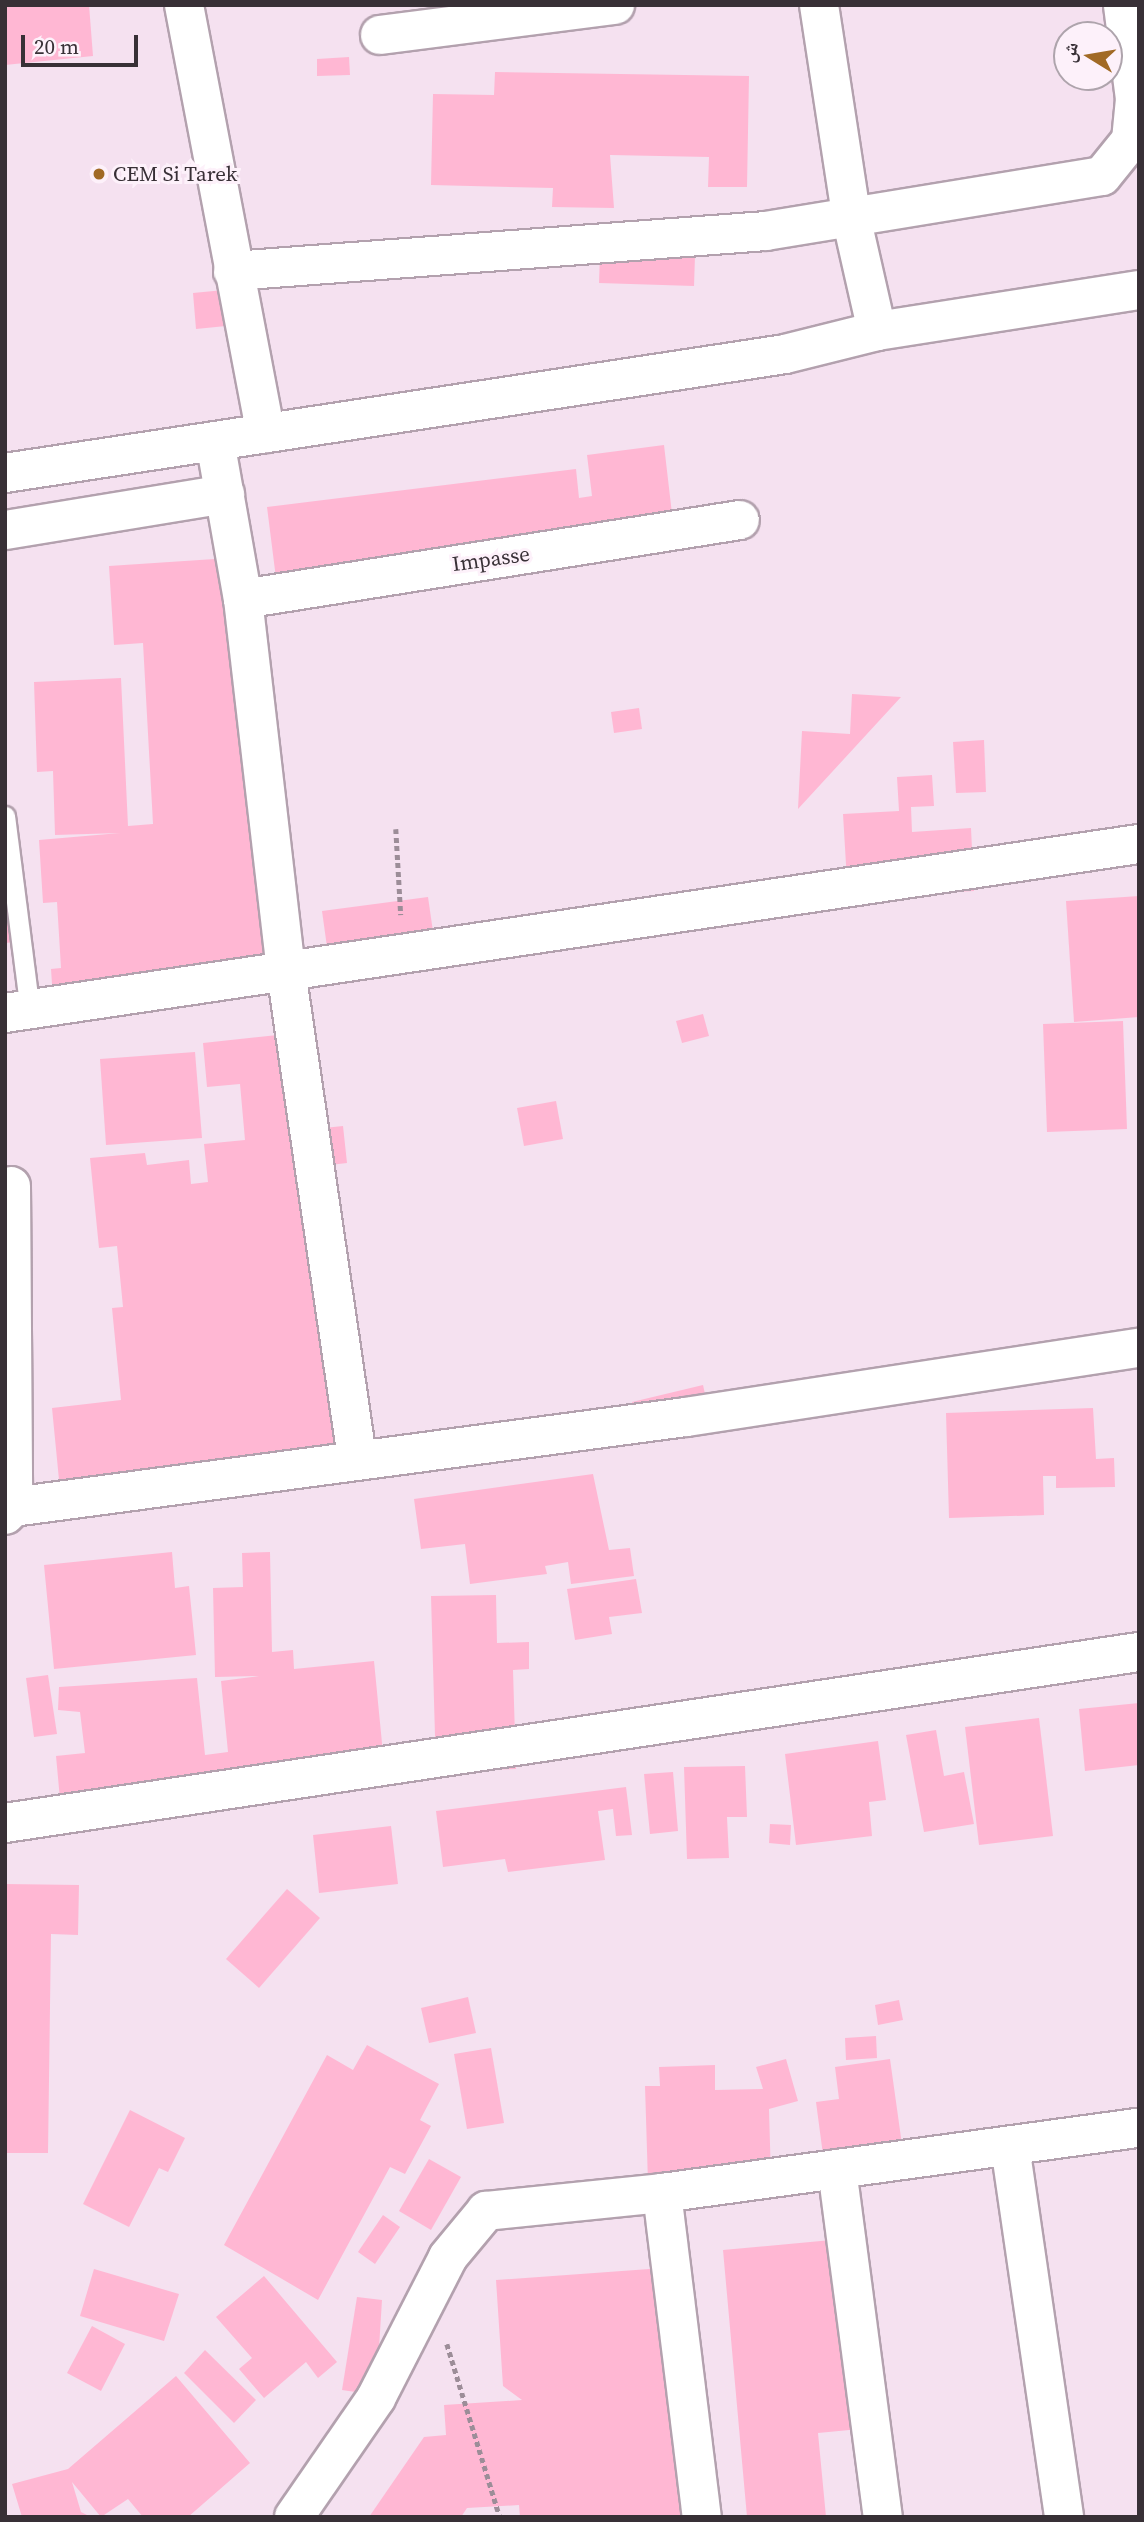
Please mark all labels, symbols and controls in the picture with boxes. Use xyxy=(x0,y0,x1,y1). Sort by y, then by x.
scale bar xyxy=(24,21,142,65)
north arrow xyxy=(1053,21,1123,91)
text: 20 m xyxy=(34,32,79,61)
text: ش xyxy=(1055,40,1084,65)
place label: CEM Si Tarek xyxy=(113,161,238,187)
marker: CEM Si Tarek xyxy=(91,166,107,182)
street label: Impasse xyxy=(450,541,532,577)

